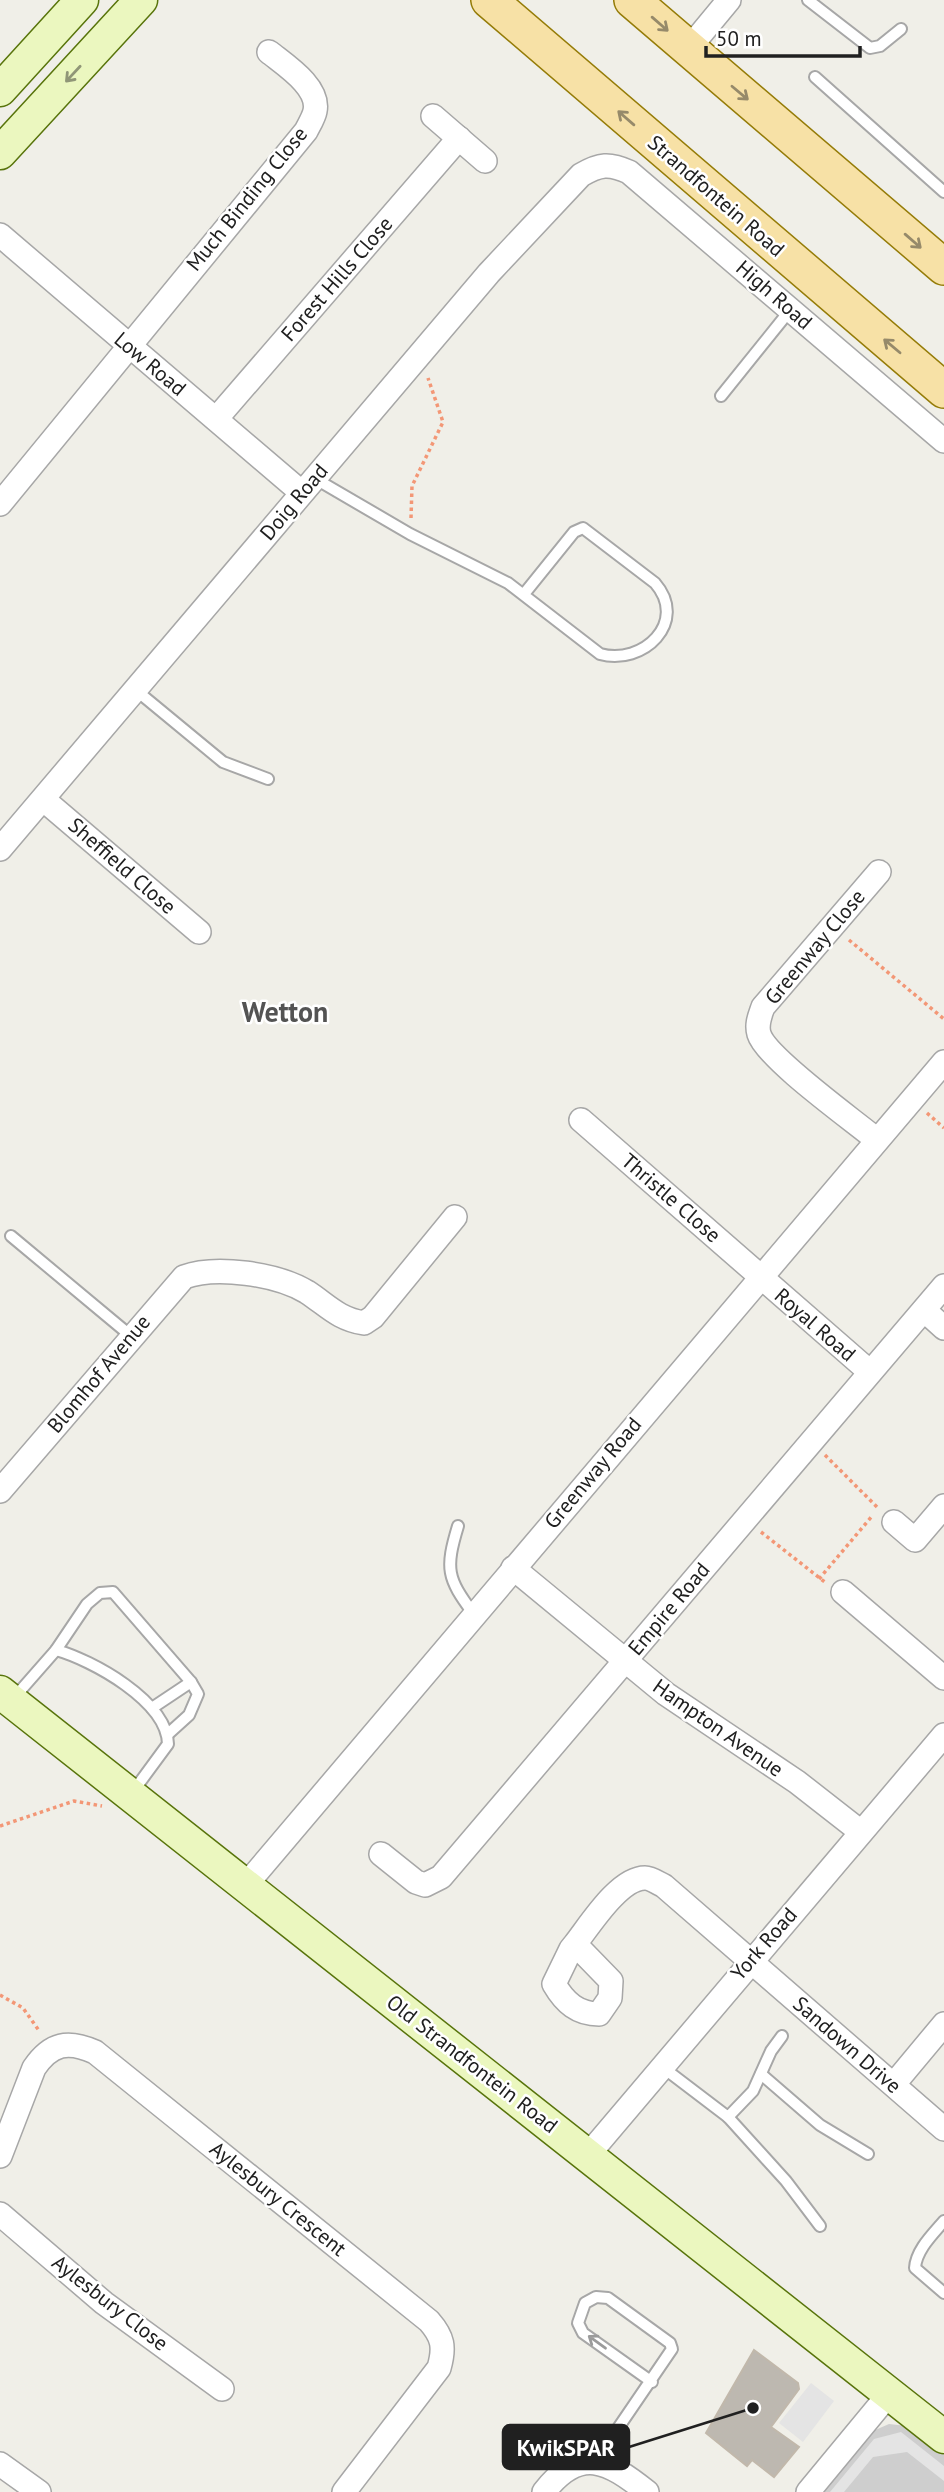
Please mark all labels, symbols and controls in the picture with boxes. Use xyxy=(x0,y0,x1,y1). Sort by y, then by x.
scale bar xyxy=(706,14,860,58)
one-way arrow xyxy=(651,16,669,32)
text: 50 m xyxy=(716,25,762,52)
one-way arrow xyxy=(64,65,81,82)
one-way arrow xyxy=(731,85,749,101)
one-way arrow xyxy=(618,110,636,126)
street label: Much Binding Close xyxy=(180,121,313,276)
street label: Strandfontein Road xyxy=(642,129,790,262)
street label: Forest Hills Close xyxy=(275,211,398,347)
one-way arrow xyxy=(904,233,922,249)
street label: High Road xyxy=(731,254,818,335)
street label: Low Road xyxy=(109,326,192,401)
one-way arrow xyxy=(883,338,901,354)
street label: Doig Road xyxy=(254,458,334,546)
street label: Sheffield Close xyxy=(63,811,182,920)
street label: Greenway Close xyxy=(759,884,871,1010)
district label: Wetton xyxy=(242,993,328,1030)
street label: Thristle Close xyxy=(616,1147,727,1248)
street label: Royal Road xyxy=(769,1282,862,1367)
street label: Blomhof Avenue xyxy=(41,1309,156,1438)
street label: Greenway Road xyxy=(538,1411,647,1534)
street label: Empire Road xyxy=(622,1557,715,1661)
street label: Hampton Avenue xyxy=(648,1673,789,1783)
street label: York Road xyxy=(725,1902,803,1986)
street label: Old Strandfontein Road xyxy=(381,1988,563,2139)
street label: Sandown Drive xyxy=(788,1990,907,2099)
street label: Aylesbury Crescent xyxy=(205,2135,352,2262)
street label: Aylesbury Close xyxy=(47,2249,174,2356)
one-way arrow xyxy=(588,2335,607,2349)
callout: KwikSPAR xyxy=(503,2425,629,2469)
text: KwikSPAR xyxy=(517,2433,615,2462)

